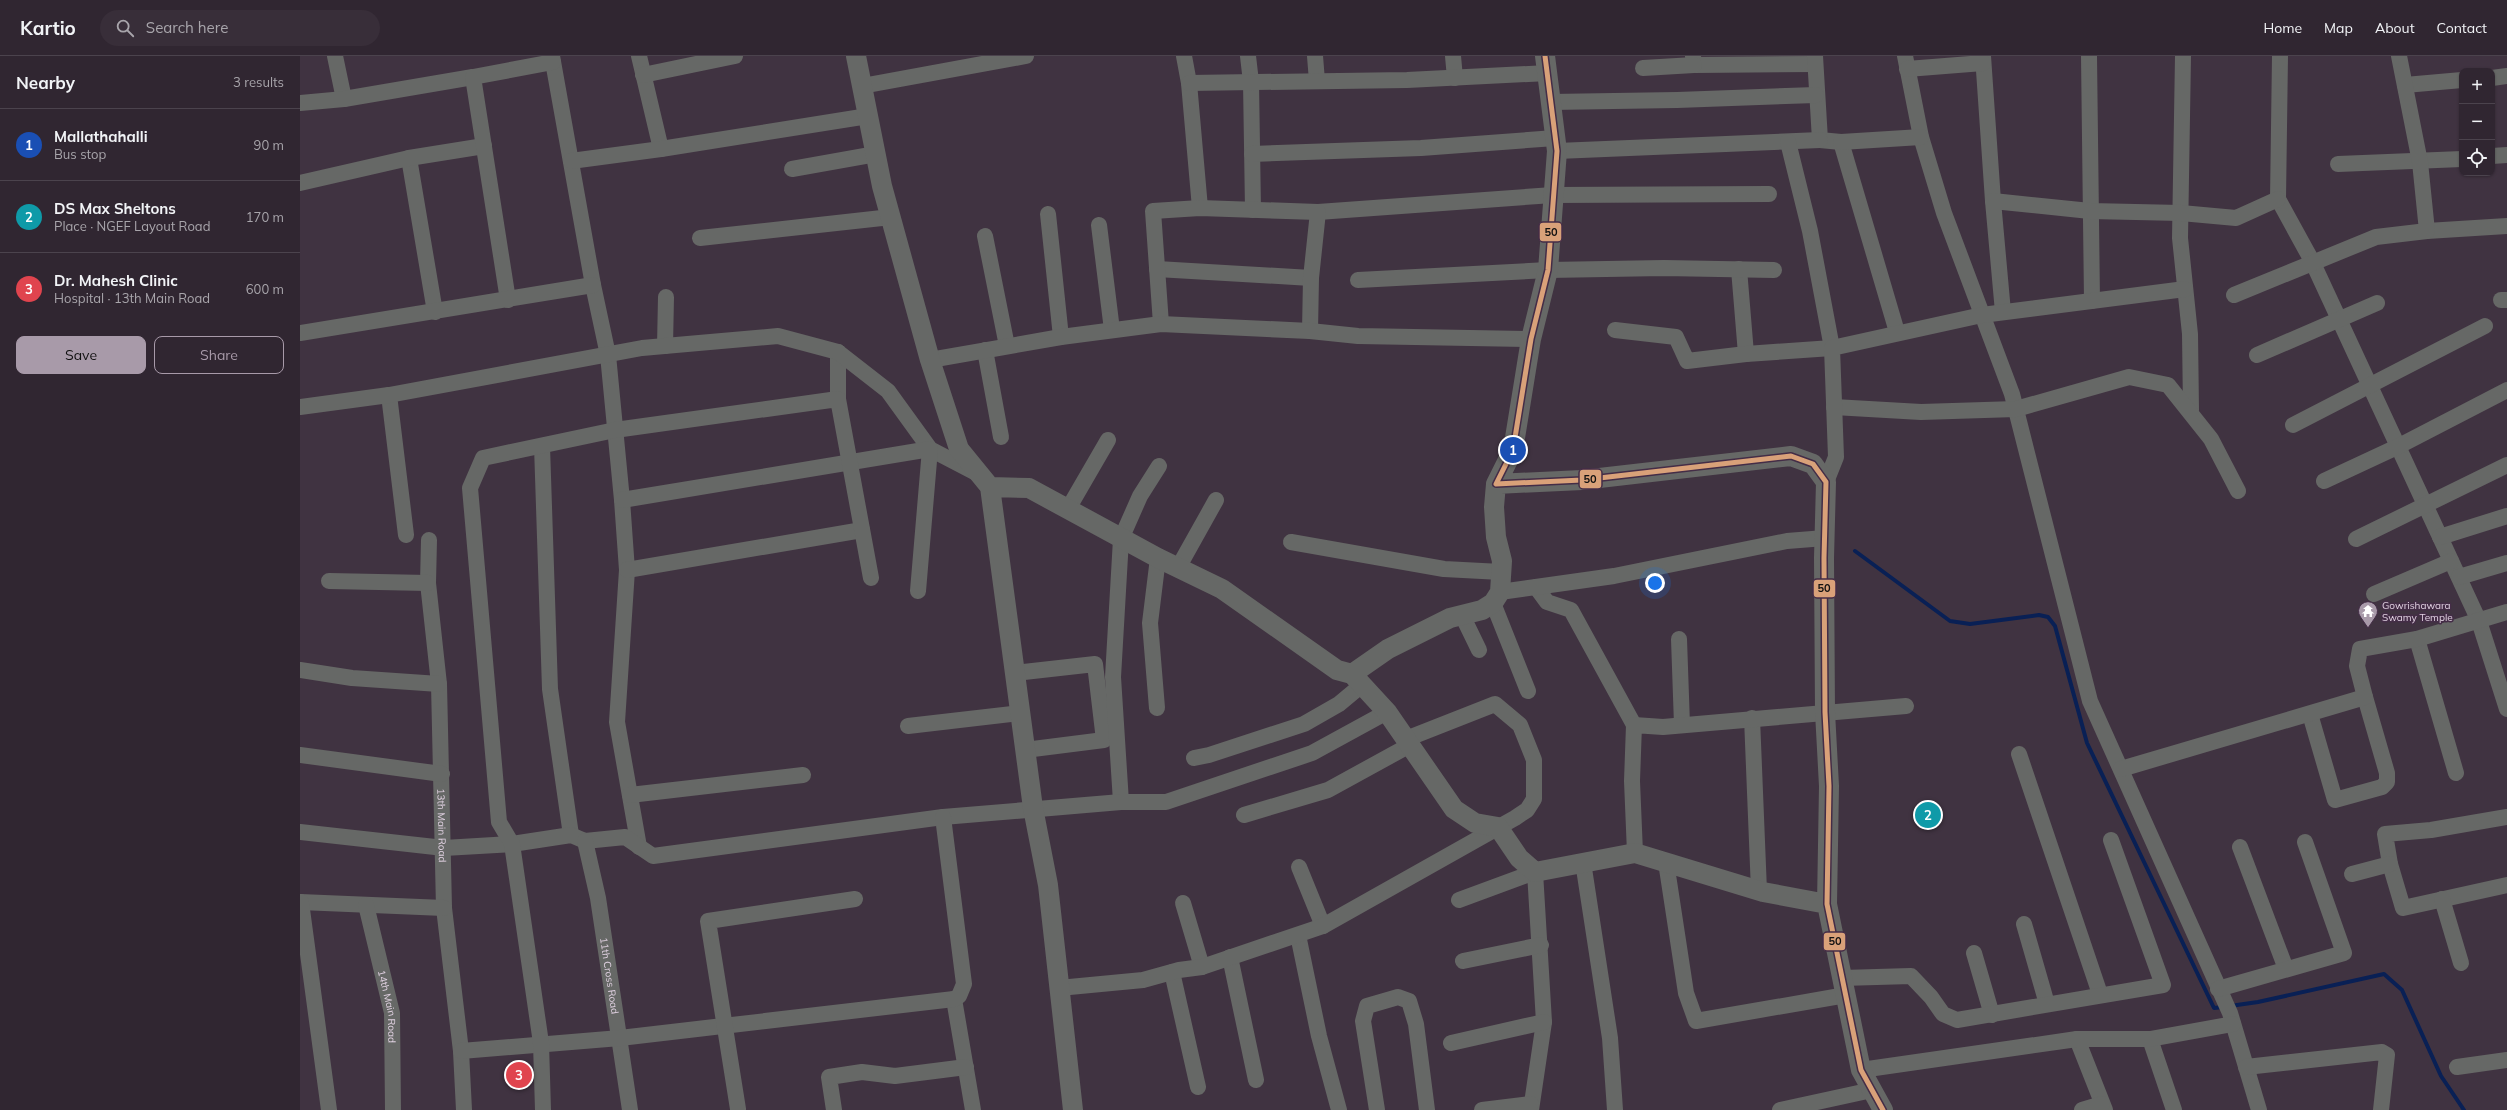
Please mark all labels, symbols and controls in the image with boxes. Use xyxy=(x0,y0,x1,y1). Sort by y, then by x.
search box xyxy=(100,10,380,46)
text: Kartio xyxy=(20,16,76,40)
icon: search xyxy=(114,17,136,39)
text: Search here xyxy=(146,18,228,37)
text: Home xyxy=(2263,19,2302,37)
text: Map xyxy=(2324,19,2353,37)
text: About xyxy=(2375,19,2415,37)
text: Contact xyxy=(2437,19,2487,37)
map controls xyxy=(2459,68,2495,176)
button: + xyxy=(2459,68,2495,104)
text: Nearby xyxy=(16,72,75,93)
text: 3 results xyxy=(233,74,284,90)
button: − xyxy=(2459,104,2495,140)
text: Mallathahalli xyxy=(54,127,148,146)
text: 1 xyxy=(25,137,33,153)
text: 90 m xyxy=(254,137,284,153)
button: locate xyxy=(2459,140,2495,176)
text: Bus stop xyxy=(54,146,106,162)
text: DS Max Sheltons xyxy=(54,199,176,218)
text: 2 xyxy=(25,209,33,225)
text: 170 m xyxy=(246,209,284,225)
text: Place · NGEF Layout Road xyxy=(54,218,210,234)
line badge: 50 xyxy=(1539,222,1562,242)
text: 50 xyxy=(1544,225,1558,239)
text: Dr. Mahesh Clinic xyxy=(54,271,178,290)
text: 3 xyxy=(25,281,33,297)
text: 600 m xyxy=(246,281,284,297)
text: Hospital · 13th Main Road xyxy=(54,290,210,306)
button: Save xyxy=(16,336,146,374)
button: Share xyxy=(154,336,284,374)
pin: 1 xyxy=(1500,435,1526,465)
line badge: 50 xyxy=(1579,469,1602,489)
text: 50 xyxy=(1583,472,1597,486)
your location xyxy=(1645,573,1665,593)
line badge: 50 xyxy=(1813,579,1836,598)
text: 50 xyxy=(1817,581,1831,595)
place label: Gowrishawara Swamy Temple xyxy=(2382,599,2453,624)
temple icon: Gowrishawara Swamy Temple xyxy=(2357,600,2379,628)
street label: 13th Main Road xyxy=(435,788,449,862)
pin: 2 xyxy=(1915,800,1941,830)
line badge: 50 xyxy=(1823,932,1846,951)
text: 50 xyxy=(1828,934,1842,948)
street label: 11th Cross Road xyxy=(598,937,622,1015)
street label: 14th Main Road xyxy=(375,969,399,1043)
pin: 3 xyxy=(506,1060,532,1090)

